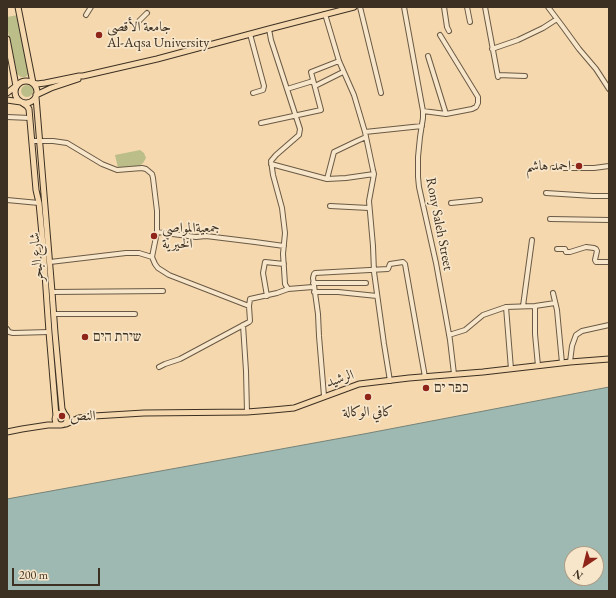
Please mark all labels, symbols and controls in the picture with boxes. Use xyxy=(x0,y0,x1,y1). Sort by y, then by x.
place label: جامعة الأقصى Al-Aqsa University xyxy=(107,19,209,52)
marker: جامعة الأقصى Al-Aqsa University xyxy=(94,30,104,40)
place label: احمد هاشم xyxy=(526,158,571,174)
marker: احمد هاشم xyxy=(574,161,584,171)
street label: Rony Saleh Street xyxy=(422,176,456,272)
place label: جمعيةالمواصي الخيرية xyxy=(162,220,220,252)
marker: جمعيةالمواصي الخيرية xyxy=(149,231,159,241)
street label: شارع البحر xyxy=(26,232,48,282)
place label: שירת הים xyxy=(93,329,141,345)
marker: שירת הים xyxy=(80,332,90,342)
street label: الرشيد xyxy=(324,367,356,391)
place label: כפר ים xyxy=(434,380,469,396)
marker: כפר ים xyxy=(421,383,431,393)
marker: كافي الوكالة xyxy=(363,392,373,402)
place label: كافي الوكالة xyxy=(343,404,393,420)
place label: النص xyxy=(70,408,95,424)
marker: النص xyxy=(57,411,67,421)
north arrow xyxy=(564,546,604,586)
scale bar xyxy=(14,560,102,586)
text: 200 m xyxy=(19,567,48,583)
text: N xyxy=(570,567,585,583)

